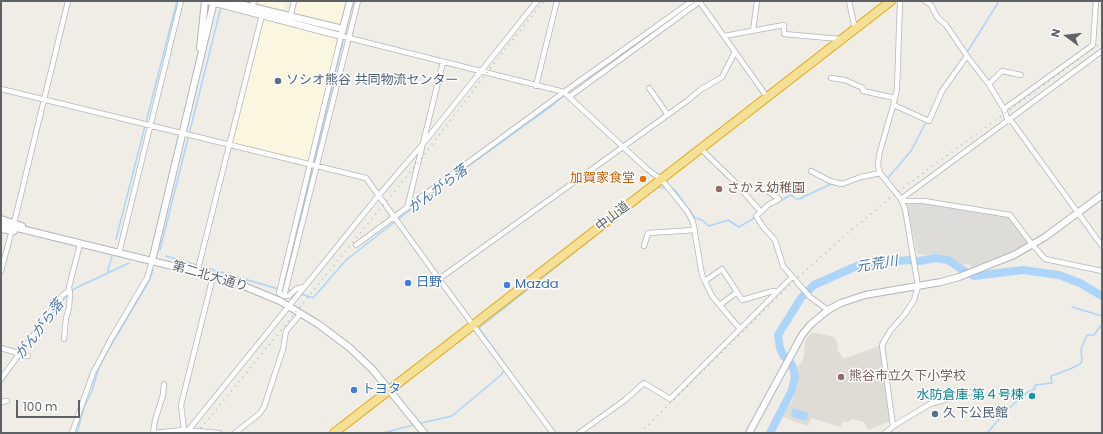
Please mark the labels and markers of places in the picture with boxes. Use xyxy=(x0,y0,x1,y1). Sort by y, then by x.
place label: ソシオ熊谷 共同物流センター xyxy=(286,73,458,89)
marker: ソシオ熊谷 共同物流センター xyxy=(273,76,283,86)
place label: 加賀家食堂 xyxy=(570,171,635,187)
marker: 加賀家食堂 xyxy=(638,174,648,184)
place label: さかえ幼稚園 xyxy=(727,181,805,197)
marker: さかえ幼稚園 xyxy=(714,184,724,194)
place label: 日野 xyxy=(416,275,442,291)
place label: Mazda xyxy=(515,277,558,293)
marker: 日野 xyxy=(403,278,413,288)
marker: Mazda xyxy=(502,280,512,290)
place label: 熊谷市立久下小学校 xyxy=(849,369,966,385)
marker: 熊谷市立久下小学校 xyxy=(836,372,846,382)
place label: トヨタ xyxy=(362,382,401,398)
marker: トヨタ xyxy=(349,385,359,395)
place label: 水防倉庫 第４号楝 xyxy=(917,388,1024,404)
marker: 水防倉庫 第４号楝 xyxy=(1027,391,1037,401)
place label: 久下公民館 xyxy=(943,406,1008,422)
marker: 久下公民館 xyxy=(930,409,940,419)

